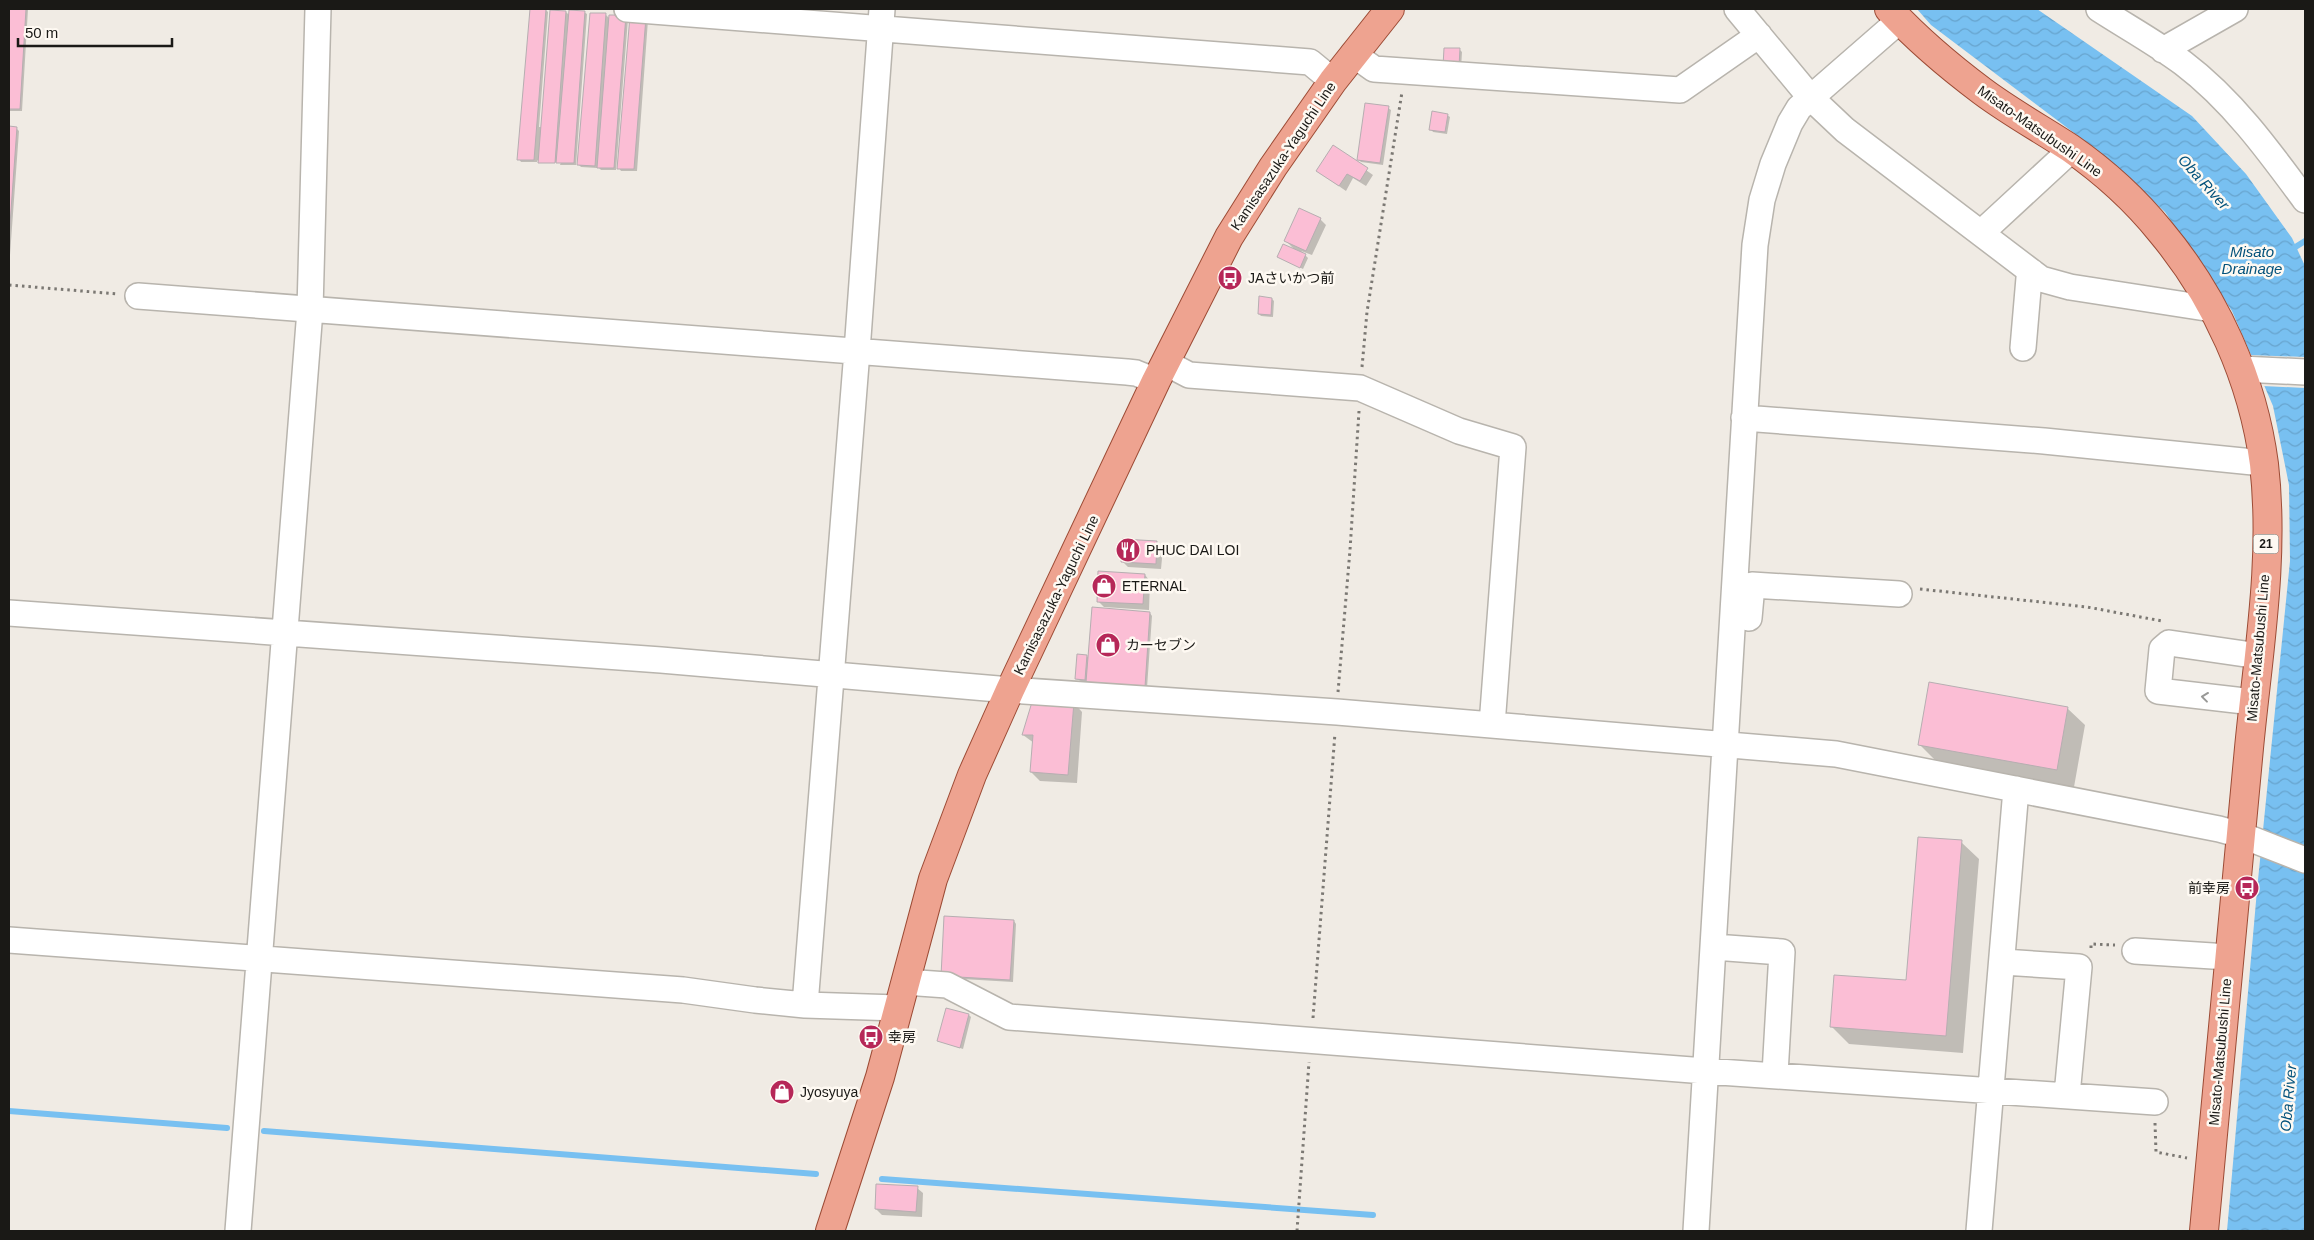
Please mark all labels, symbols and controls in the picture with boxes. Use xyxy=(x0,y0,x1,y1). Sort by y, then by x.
scale bar xyxy=(18,15,171,47)
text: 50 m xyxy=(25,24,58,41)
street label: Kamisasazuka-Yaguchi Line xyxy=(1227,79,1339,233)
street label: Misato-Matsubushi Line xyxy=(1975,82,2105,180)
water label: Oba River xyxy=(2175,151,2234,214)
water label: Misato Drainage xyxy=(2222,243,2282,277)
bus stop icon: JAさいかつ前 xyxy=(1217,265,1243,291)
place label: JAさいかつ前 xyxy=(1248,270,1334,286)
street label: Kamisasazuka-Yaguchi Line xyxy=(1010,512,1102,677)
road number: 21 xyxy=(2254,534,2278,554)
restaurant icon: PHUC DAI LOI xyxy=(1115,537,1141,563)
place label: PHUC DAI LOI xyxy=(1146,542,1239,558)
shop icon: ETERNAL xyxy=(1091,573,1117,599)
street label: Misato-Matsubushi Line xyxy=(2244,573,2272,722)
place label: ETERNAL xyxy=(1122,578,1187,594)
shop icon: カーセブン xyxy=(1095,632,1121,658)
place label: カーセブン xyxy=(1126,637,1196,653)
one-way arrow xyxy=(2201,692,2209,702)
bus stop icon: 前幸房 xyxy=(2234,875,2260,901)
place label: 前幸房 xyxy=(2188,880,2230,896)
street label: Misato-Matsubushi Line xyxy=(2206,977,2234,1126)
bus stop icon: 幸房 xyxy=(858,1024,884,1050)
place label: 幸房 xyxy=(888,1029,916,1045)
water label: Oba River xyxy=(2277,1063,2299,1132)
shop icon: Jyosyuya xyxy=(769,1079,795,1105)
place label: Jyosyuya xyxy=(800,1084,859,1100)

